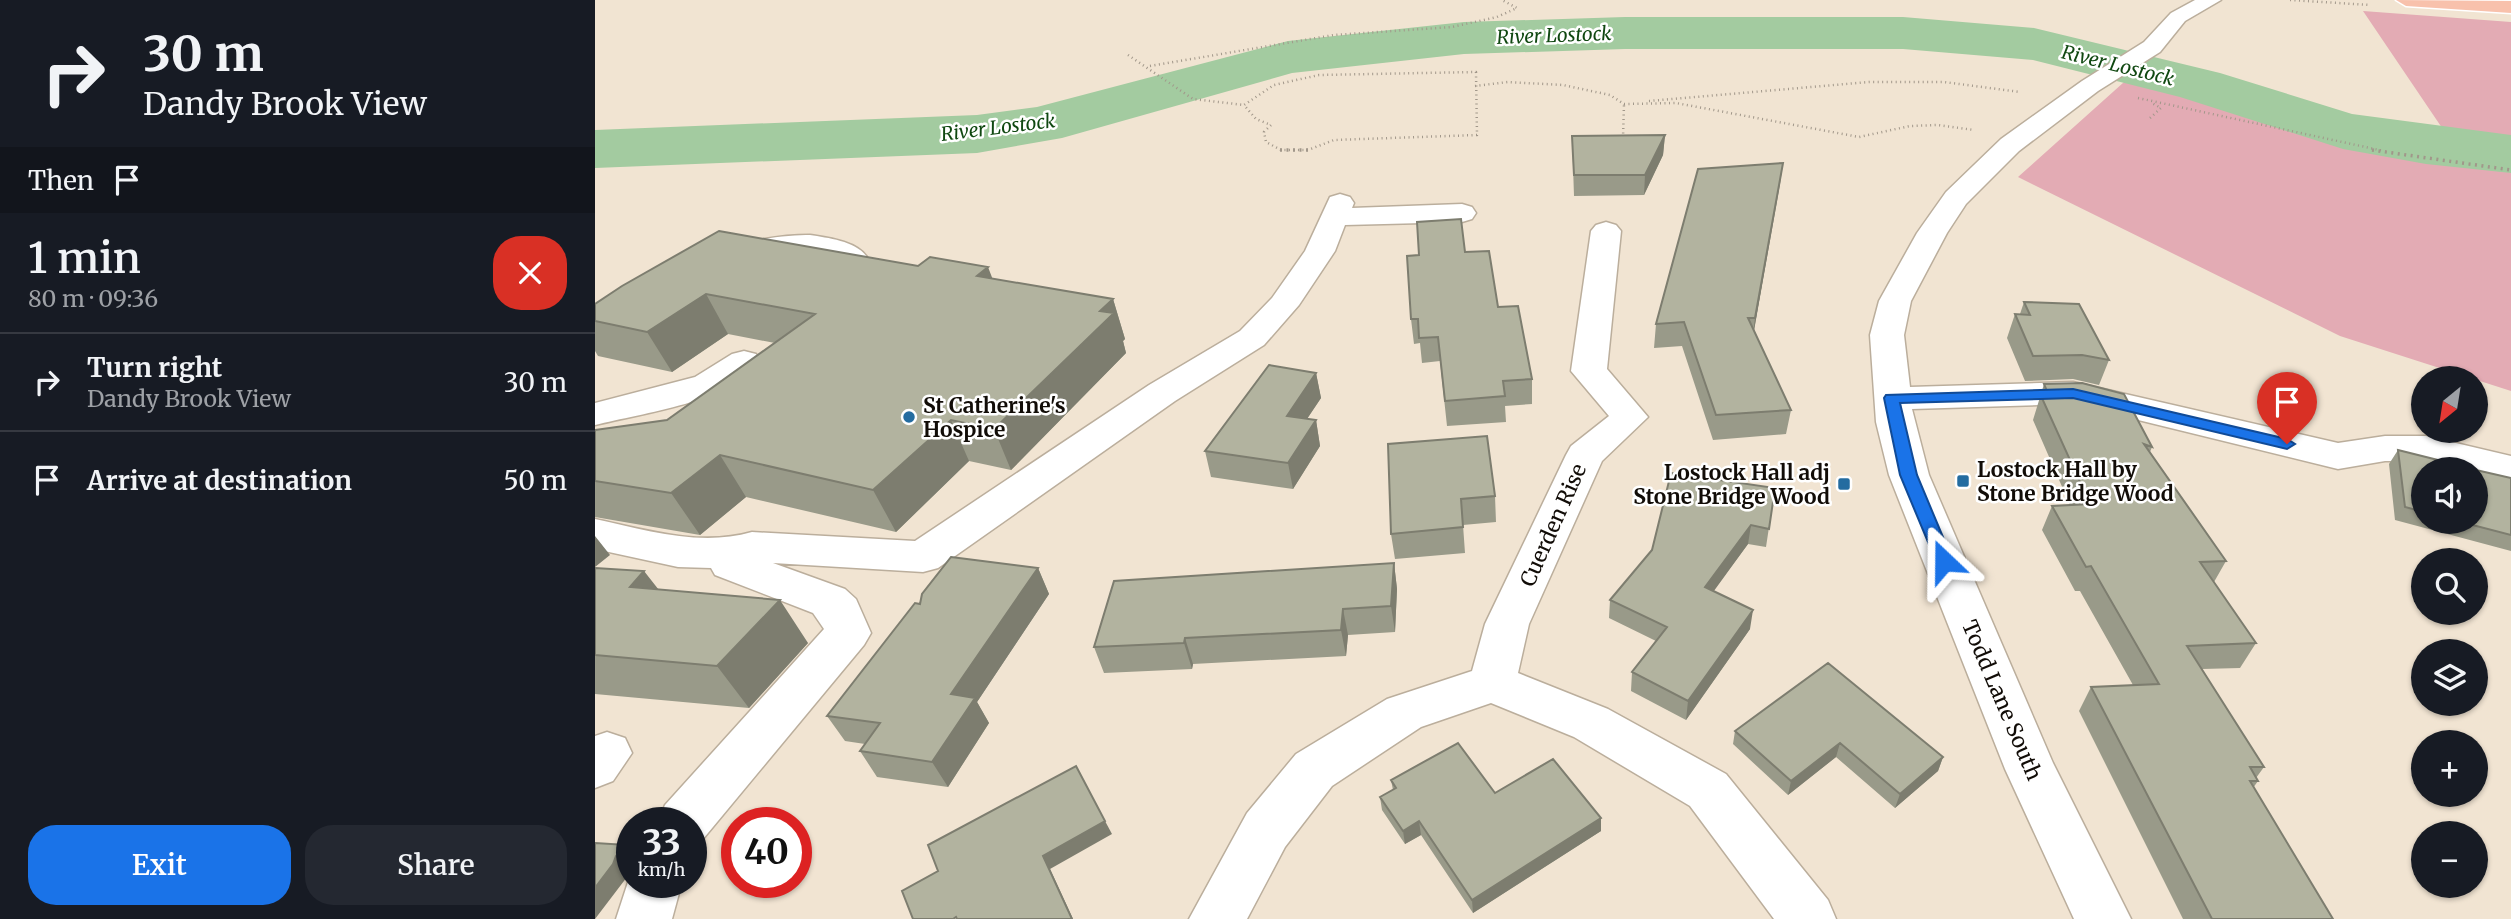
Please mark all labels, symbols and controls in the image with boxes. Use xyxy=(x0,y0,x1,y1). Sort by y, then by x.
water label: River Lostock xyxy=(1496,21,1612,49)
text: 30 m xyxy=(143,23,264,84)
icon: right xyxy=(28,28,119,119)
water label: River Lostock xyxy=(2059,39,2177,91)
text: Dandy Brook View xyxy=(143,84,427,124)
water label: River Lostock xyxy=(940,108,1057,146)
icon: arrive xyxy=(108,161,146,199)
text: Then xyxy=(28,164,94,197)
text: 1 min xyxy=(28,232,141,284)
button: close xyxy=(493,236,567,310)
text: 80 m · 09:36 xyxy=(28,284,158,313)
text: Turn right xyxy=(87,351,222,384)
icon: right xyxy=(28,363,66,401)
text: 30 m xyxy=(504,366,567,399)
north arrow xyxy=(2411,366,2489,443)
map controls xyxy=(2411,366,2488,898)
pin xyxy=(2257,372,2317,444)
icon: arrive xyxy=(2268,383,2306,421)
text: Dandy Brook View xyxy=(87,384,291,413)
place label: St Catherine's Hospice xyxy=(923,392,1066,443)
marker: St Catherine's Hospice xyxy=(901,409,917,425)
place label: Lostock Hall by Stone Bridge Wood xyxy=(1977,456,2174,507)
button: sound xyxy=(2411,457,2488,534)
street label: Cuerden Rise xyxy=(1514,459,1592,591)
place label: Lostock Hall adj Stone Bridge Wood xyxy=(1633,459,1830,510)
icon: arrive xyxy=(28,461,66,499)
text: Arrive at destination xyxy=(87,464,352,497)
text: 50 m xyxy=(503,464,567,497)
marker: Lostock Hall by Stone Bridge Wood xyxy=(1955,473,1971,489)
marker: Lostock Hall adj Stone Bridge Wood xyxy=(1836,476,1852,492)
position arrow xyxy=(1907,524,1981,598)
button: search xyxy=(2411,548,2488,625)
street label: Todd Lane South xyxy=(1956,616,2048,784)
button: layers xyxy=(2411,639,2488,716)
button: + xyxy=(2411,730,2488,807)
speed limit sign: 40 xyxy=(721,807,812,898)
text: 33 xyxy=(642,821,681,865)
button: − xyxy=(2411,821,2488,898)
button: Exit xyxy=(28,825,291,905)
button: Share xyxy=(305,825,567,905)
text: km/h xyxy=(638,858,685,881)

